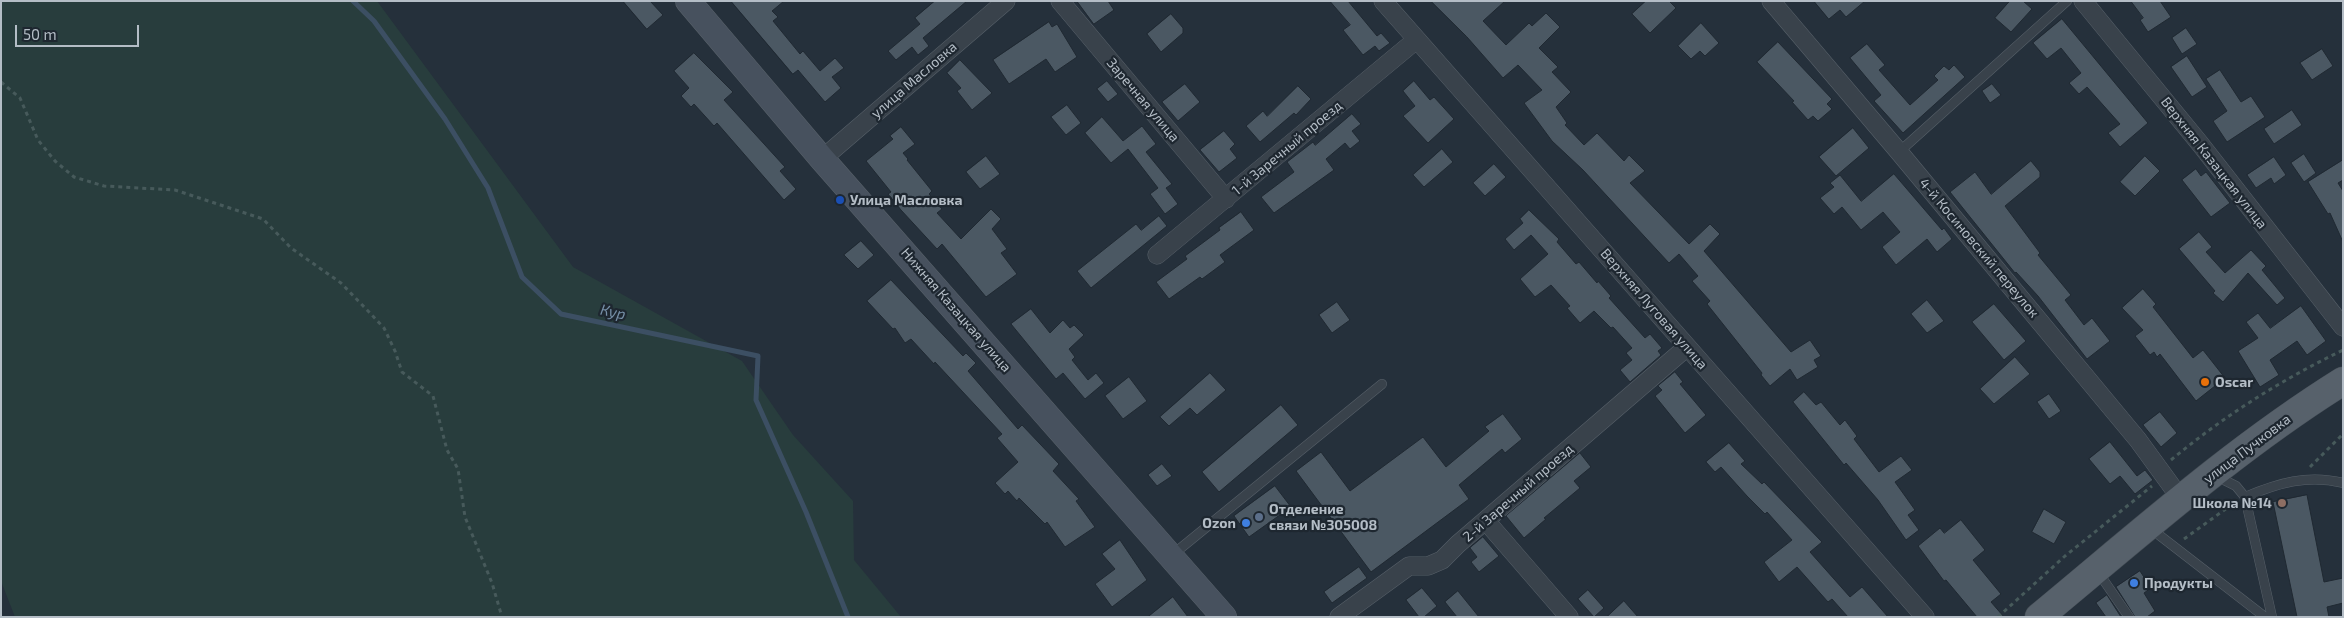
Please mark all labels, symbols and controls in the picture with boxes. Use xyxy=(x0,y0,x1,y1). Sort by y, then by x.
scale bar xyxy=(18,15,141,47)
text: 50 m xyxy=(23,25,57,43)
street label: улица Масловка xyxy=(868,38,960,122)
street label: Заречная улица xyxy=(1103,55,1183,145)
street label: Верхняя Казацкая улица xyxy=(2157,94,2271,232)
street label: 1-й Заречный проезд xyxy=(1229,97,1345,199)
street label: 4-й Косиновский переулок xyxy=(1916,175,2042,321)
place label: Улица Масловка xyxy=(850,192,963,208)
marker: Улица Масловка xyxy=(834,194,846,206)
street label: Нижняя Казацкая улица xyxy=(897,244,1015,376)
street label: Верхняя Луговая улица xyxy=(1597,245,1711,373)
water label: Кур xyxy=(599,301,627,323)
place label: Oscar xyxy=(2215,374,2253,390)
marker: Oscar xyxy=(2199,376,2211,388)
street label: улица Пучковка xyxy=(2200,411,2294,487)
street label: 2-й Заречный проезд xyxy=(1459,441,1577,545)
place label: Школа №14 xyxy=(2193,495,2272,511)
marker: Школа №14 xyxy=(2276,497,2288,509)
place label: Отделение связи №305008 xyxy=(1269,501,1377,534)
marker: Отделение связи №305008 xyxy=(1253,511,1265,523)
place label: Ozon xyxy=(1202,515,1236,531)
marker: Ozon xyxy=(1240,517,1252,529)
place label: Продукты xyxy=(2144,575,2213,591)
marker: Продукты xyxy=(2128,577,2140,589)

